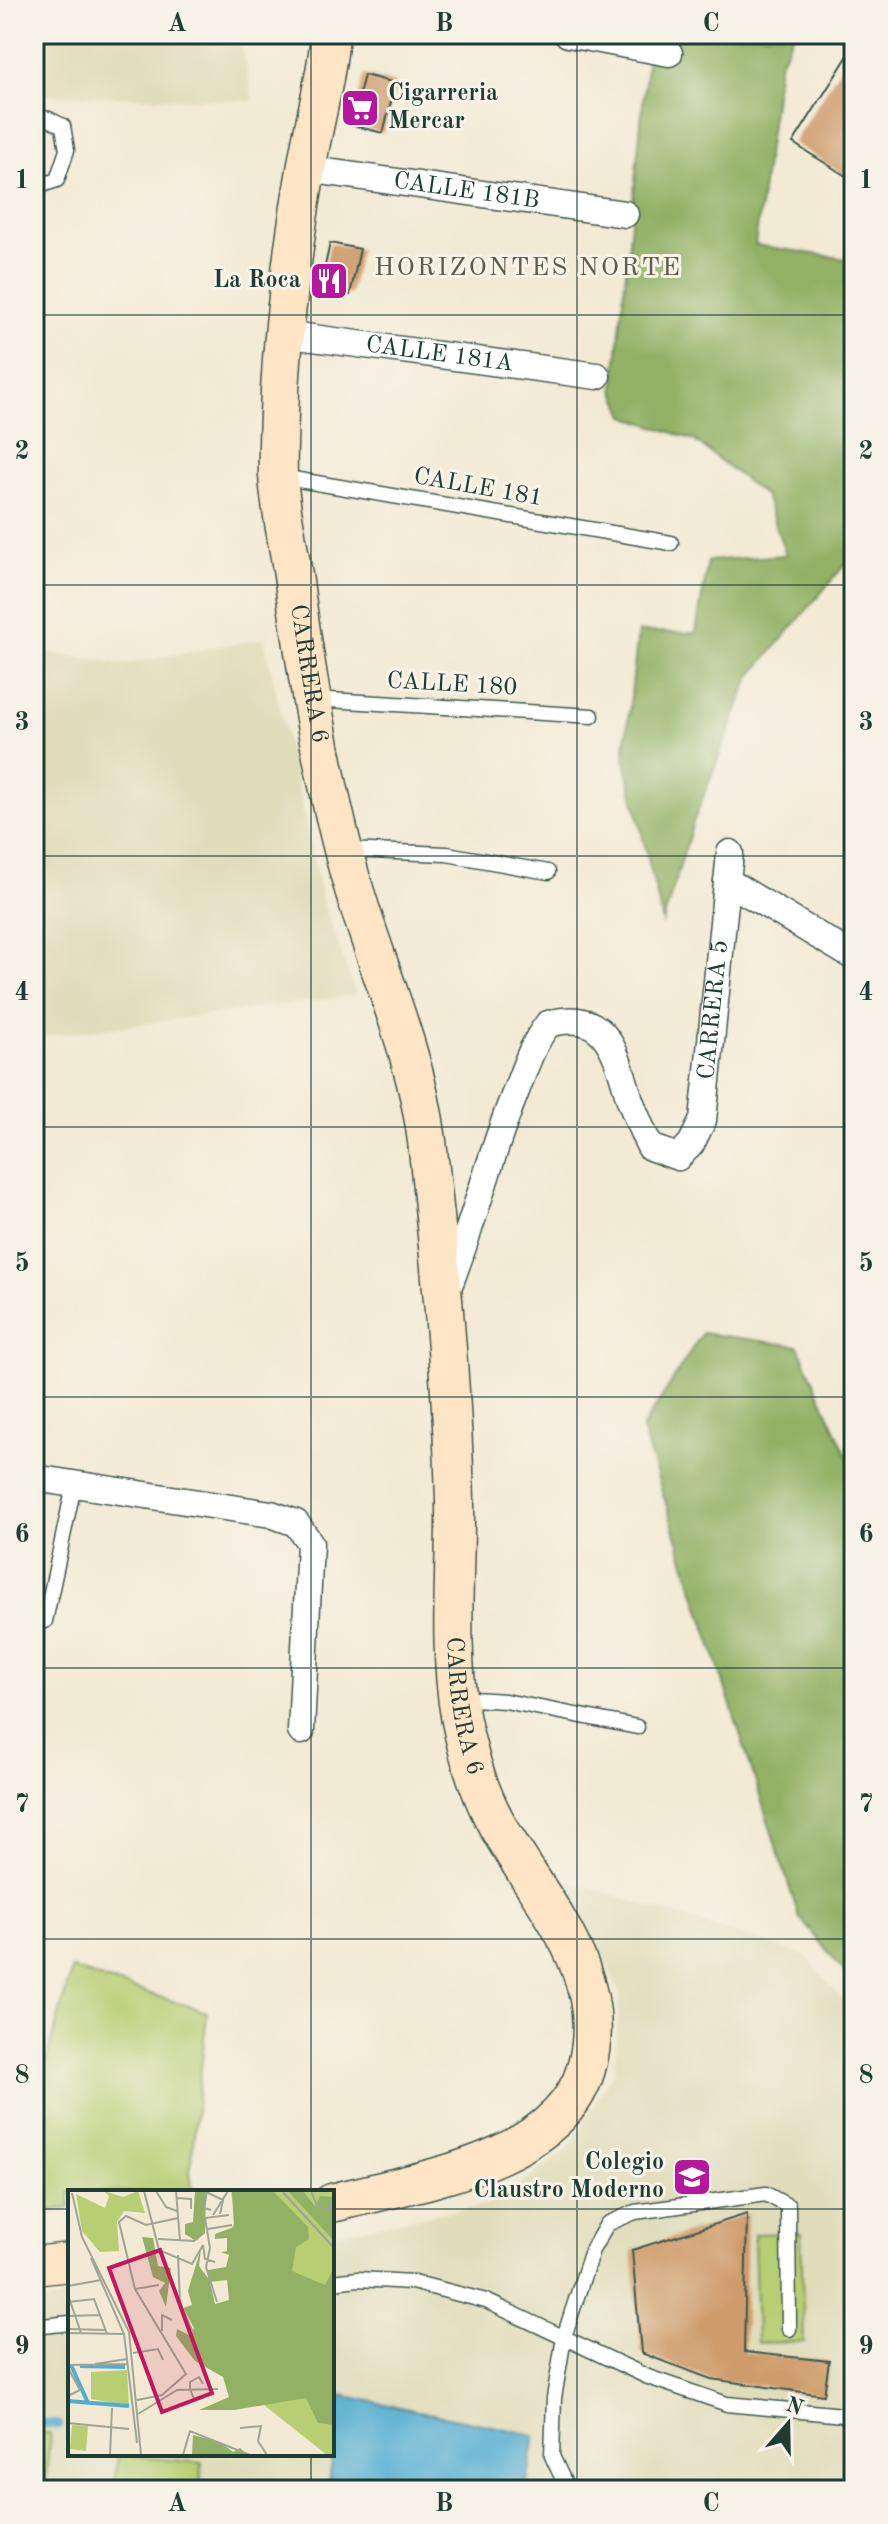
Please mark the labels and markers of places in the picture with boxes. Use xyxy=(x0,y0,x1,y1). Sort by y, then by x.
place label: Cigarreria Mercar xyxy=(388,82,498,134)
supermarket icon: Cigarreria Mercar xyxy=(339,87,381,129)
restaurant icon: La Roca xyxy=(308,260,350,302)
place label: La Roca xyxy=(213,269,301,293)
place label: Colegio Claustro Moderno xyxy=(474,2151,664,2203)
school or university icon: Colegio Claustro Moderno xyxy=(671,2156,713,2198)

